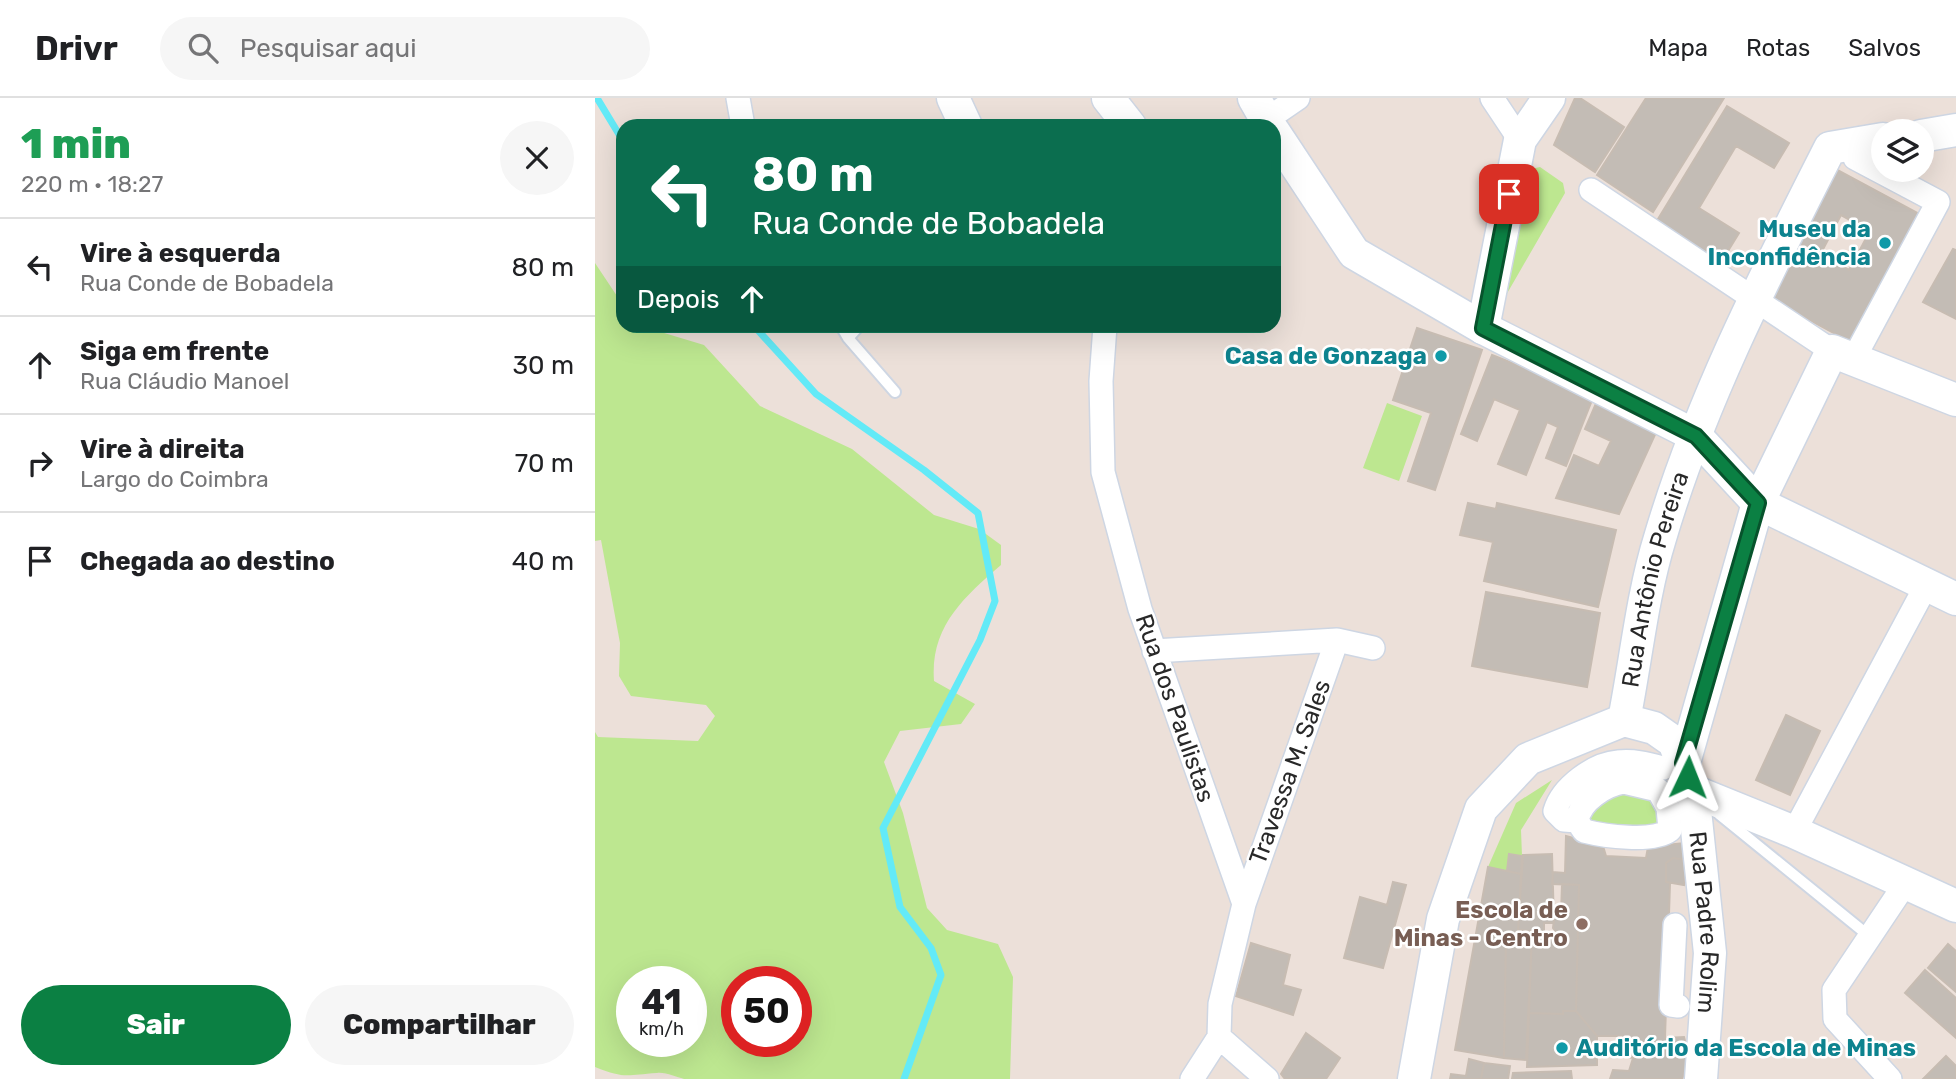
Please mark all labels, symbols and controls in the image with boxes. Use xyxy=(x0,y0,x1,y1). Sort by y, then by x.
search box xyxy=(160,17,650,80)
text: Drivr xyxy=(35,29,118,68)
icon: search xyxy=(184,29,222,67)
text: Pesquisar aqui xyxy=(240,33,417,64)
text: Mapa xyxy=(1648,34,1708,62)
text: Rotas xyxy=(1746,34,1810,62)
text: Salvos xyxy=(1848,34,1921,62)
text: 1 min xyxy=(21,119,131,169)
map controls xyxy=(1871,119,1934,182)
button: layers xyxy=(1871,119,1934,182)
button: close xyxy=(500,121,574,195)
text: 80 m xyxy=(752,145,874,203)
icon: left xyxy=(637,147,728,238)
pin xyxy=(1479,164,1539,224)
text: 220 m · 18:27 xyxy=(21,170,163,198)
icon: arrive xyxy=(1490,175,1528,213)
text: Rua Conde de Bobadela xyxy=(752,204,1105,242)
place label: Museu da Inconfidência xyxy=(1707,215,1871,271)
marker: Museu da Inconfidência xyxy=(1877,235,1893,251)
text: Vire à esquerda xyxy=(80,238,281,269)
icon: left xyxy=(21,248,59,286)
text: 80 m xyxy=(511,252,574,283)
text: Rua Conde de Bobadela xyxy=(80,269,334,297)
icon: ahead xyxy=(733,280,771,318)
text: Depois xyxy=(637,284,719,315)
text: Siga em frente xyxy=(80,336,269,367)
place label: Casa de Gonzaga xyxy=(1225,342,1427,370)
icon: ahead xyxy=(21,346,59,384)
marker: Casa de Gonzaga xyxy=(1433,348,1449,364)
text: 30 m xyxy=(512,350,574,381)
text: Rua Cláudio Manoel xyxy=(80,367,289,395)
text: Vire à direita xyxy=(80,434,245,465)
icon: right xyxy=(21,444,59,482)
text: 70 m xyxy=(515,448,574,479)
text: Largo do Coimbra xyxy=(80,465,269,493)
street label: Rua Antônio Pereira xyxy=(1616,468,1695,690)
icon: arrive xyxy=(21,542,59,580)
text: Chegada ao destino xyxy=(80,546,335,577)
text: 40 m xyxy=(512,546,574,577)
street label: Rua dos Paulistas xyxy=(1130,610,1220,806)
street label: Travessa M. Sales xyxy=(1244,676,1336,868)
position arrow xyxy=(1651,740,1725,814)
street label: Rua Padre Rolim xyxy=(1683,830,1724,1014)
place label: Escola de Minas - Centro xyxy=(1394,896,1568,952)
marker: Escola de Minas - Centro xyxy=(1574,916,1590,932)
speed limit sign: 50 xyxy=(721,966,812,1057)
text: 41 xyxy=(641,981,682,1023)
button: Sair xyxy=(21,985,291,1065)
button: Compartilhar xyxy=(305,985,574,1065)
text: km/h xyxy=(639,1018,684,1040)
place label: Auditório da Escola de Minas xyxy=(1576,1034,1916,1062)
marker: Auditório da Escola de Minas xyxy=(1554,1040,1570,1056)

